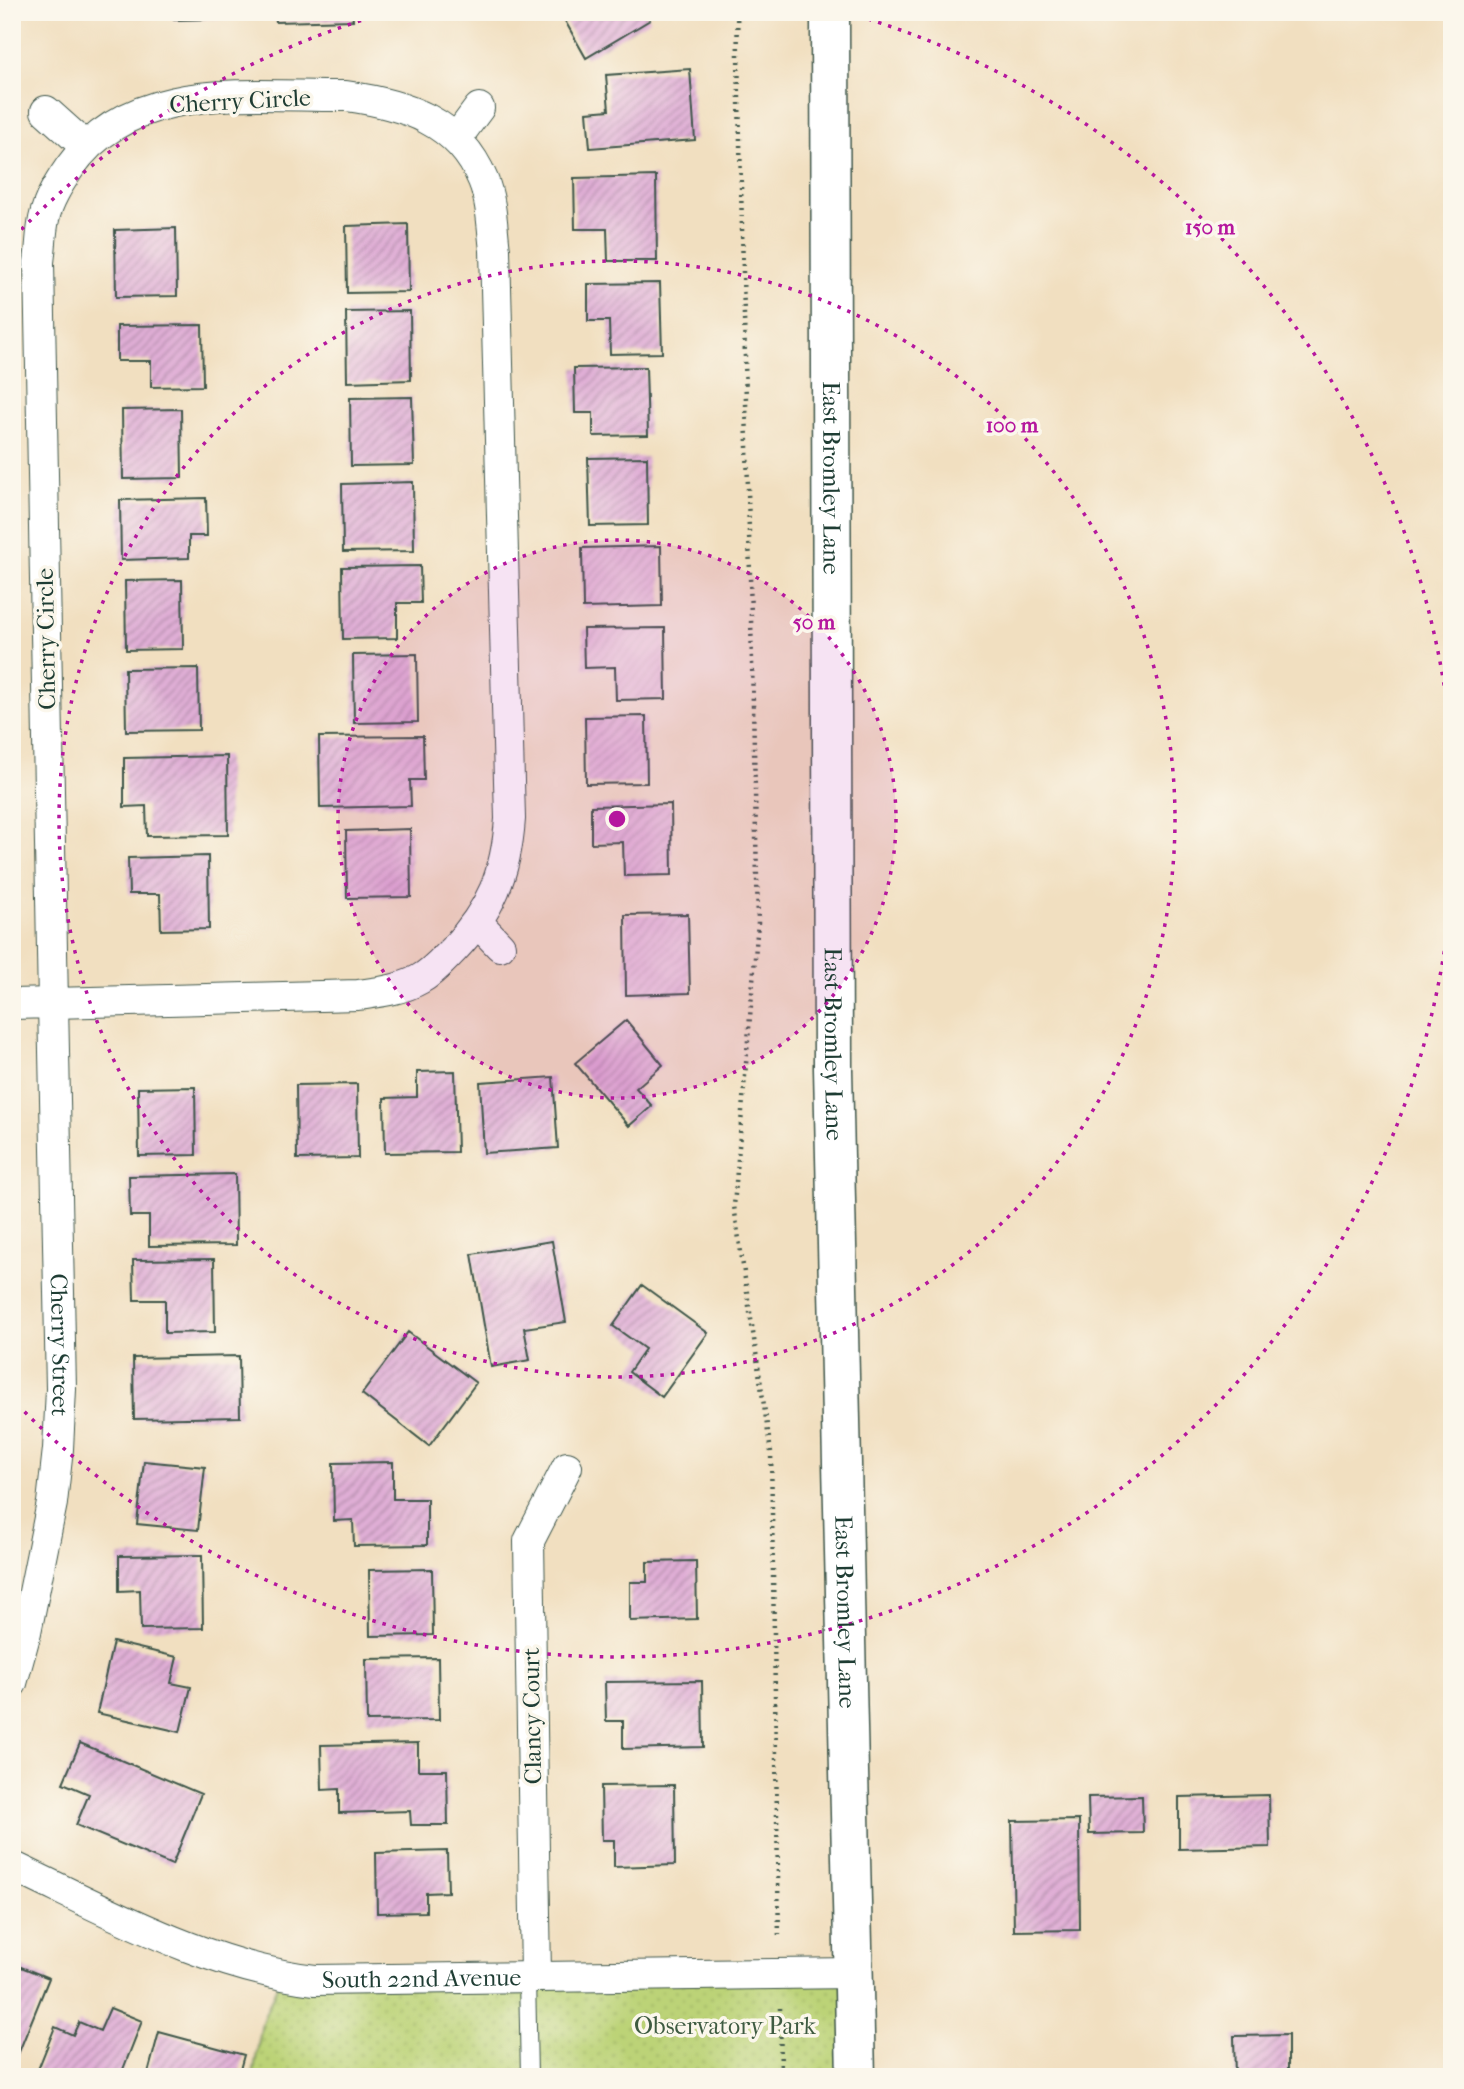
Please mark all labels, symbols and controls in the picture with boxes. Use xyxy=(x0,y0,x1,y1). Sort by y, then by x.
street label: Cherry Circle xyxy=(168,83,312,119)
text: 150 m xyxy=(1185,215,1236,239)
street label: East Bromley Lane xyxy=(817,381,846,575)
text: 100 m xyxy=(986,413,1039,437)
street label: Cherry Circle xyxy=(31,568,61,710)
text: 50 m xyxy=(793,610,836,634)
centre of rings xyxy=(605,807,629,831)
street label: East Bromley Lane xyxy=(819,947,849,1141)
street label: Cherry Street xyxy=(45,1273,75,1418)
street label: East Bromley Lane xyxy=(829,1515,862,1709)
street label: Clancy Court xyxy=(517,1647,547,1785)
street label: South 22nd Avenue xyxy=(322,1963,522,1994)
park label: Observatory Park xyxy=(634,2012,817,2040)

